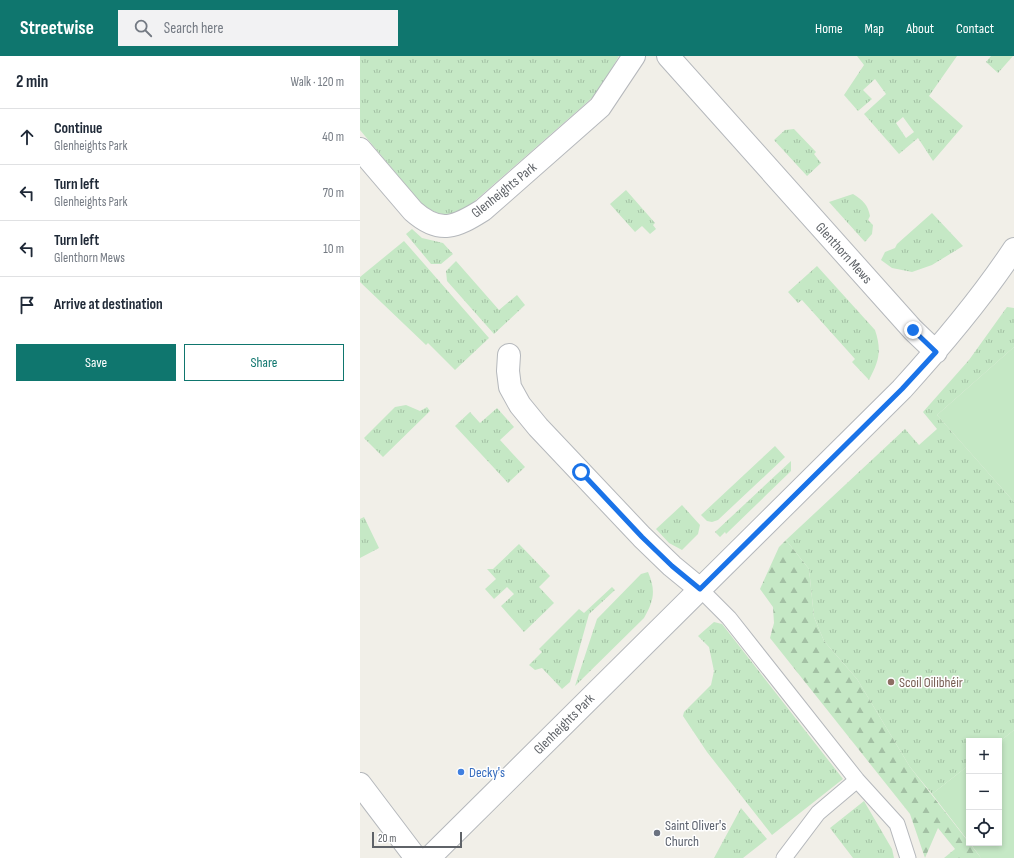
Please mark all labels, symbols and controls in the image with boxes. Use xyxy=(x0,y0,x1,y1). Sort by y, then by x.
search box xyxy=(118,10,398,46)
text: Streetwise xyxy=(20,17,94,40)
icon: search xyxy=(132,17,154,39)
text: Search here xyxy=(164,19,223,38)
text: Home xyxy=(815,20,843,37)
text: Map xyxy=(865,20,884,37)
text: About xyxy=(906,20,934,37)
text: Contact xyxy=(956,20,994,37)
text: 2 min xyxy=(16,72,48,92)
text: Walk · 120 m xyxy=(291,74,344,90)
text: Continue xyxy=(54,119,103,138)
icon: ahead xyxy=(16,126,38,148)
text: 40 m xyxy=(322,129,344,145)
text: Glenheights Park xyxy=(54,138,127,154)
street label: Glenheights Park xyxy=(468,158,541,221)
text: Turn left xyxy=(54,175,99,194)
icon: left xyxy=(16,182,38,204)
text: 70 m xyxy=(323,185,344,201)
text: Glenheights Park xyxy=(54,194,127,210)
street label: Glenthorn Mews xyxy=(812,219,876,287)
text: Turn left xyxy=(54,231,99,250)
icon: left xyxy=(16,238,38,260)
text: 10 m xyxy=(323,241,344,257)
text: Glenthorn Mews xyxy=(54,250,125,266)
icon: arrive xyxy=(16,294,38,316)
text: Arrive at destination xyxy=(54,295,163,314)
route end xyxy=(904,321,922,339)
button: Save xyxy=(16,344,176,381)
button: Share xyxy=(184,344,344,381)
route start xyxy=(572,463,590,481)
place label: Scoil Oilibhéir xyxy=(899,674,963,691)
marker: Scoil Oilibhéir xyxy=(886,677,896,687)
street label: Glenheights Park xyxy=(530,690,598,758)
map controls xyxy=(966,738,1002,846)
button: + xyxy=(966,738,1002,774)
place label: Decky's xyxy=(469,764,505,781)
marker: Decky's xyxy=(456,767,466,777)
button: − xyxy=(966,774,1002,810)
button: locate xyxy=(966,810,1002,846)
place label: Saint Oliver's Church xyxy=(665,817,726,850)
marker: Saint Oliver's Church xyxy=(652,828,662,838)
scale bar xyxy=(372,830,462,849)
text: 20 m xyxy=(378,832,396,845)

